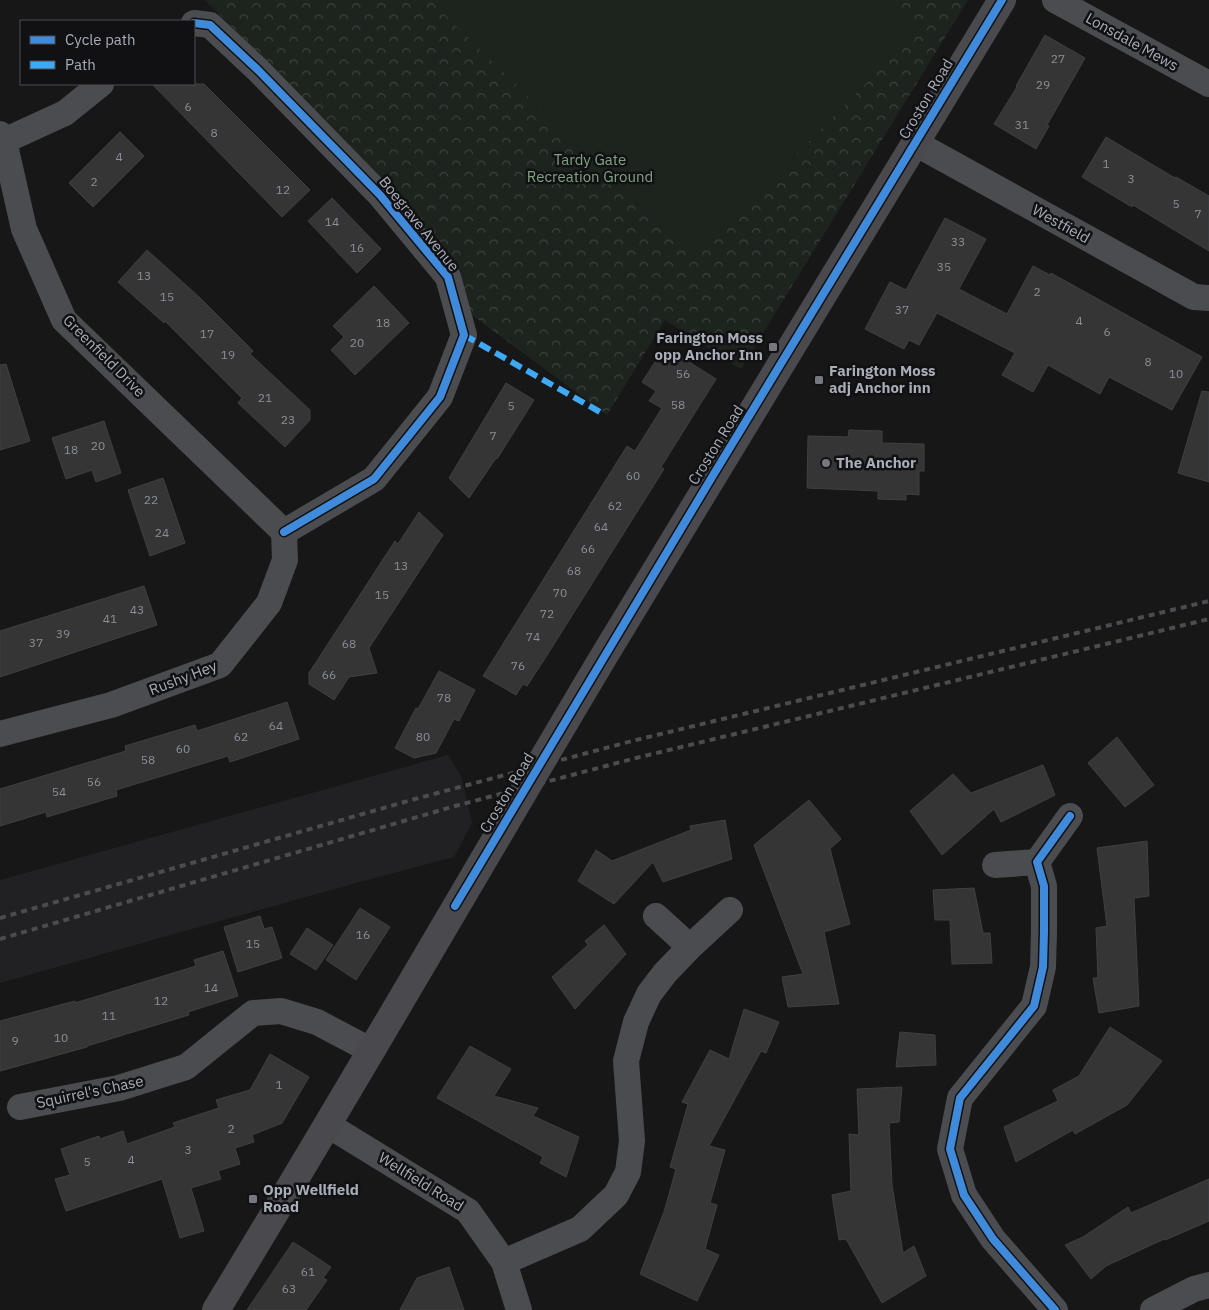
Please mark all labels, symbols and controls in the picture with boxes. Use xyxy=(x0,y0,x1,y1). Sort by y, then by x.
street label: Lonsdale Mews xyxy=(1082,8,1182,75)
legend xyxy=(20,20,195,85)
text: Cycle path xyxy=(65,30,136,49)
house number: 27 xyxy=(1051,51,1065,66)
text: Path xyxy=(65,55,96,74)
street label: Croston Road xyxy=(894,55,957,142)
house number: 29 xyxy=(1036,77,1050,92)
house number: 6 xyxy=(184,99,192,114)
house number: 31 xyxy=(1015,117,1029,132)
house number: 8 xyxy=(210,125,218,140)
house number: 4 xyxy=(115,149,123,164)
park label: Tardy Gate Recreation Ground xyxy=(527,150,653,186)
house number: 1 xyxy=(1102,156,1110,171)
house number: 3 xyxy=(1127,171,1135,186)
street label: Boegrave Avenue xyxy=(375,172,464,275)
house number: 2 xyxy=(90,174,98,189)
house number: 12 xyxy=(276,182,290,197)
house number: 5 xyxy=(1172,196,1180,211)
street label: Westfield xyxy=(1029,200,1093,247)
house number: 7 xyxy=(1194,206,1202,221)
house number: 14 xyxy=(325,214,339,229)
house number: 33 xyxy=(951,234,965,249)
house number: 16 xyxy=(350,240,364,255)
house number: 35 xyxy=(937,259,951,274)
house number: 13 xyxy=(137,268,151,283)
house number: 2 xyxy=(1033,284,1041,299)
house number: 15 xyxy=(160,289,174,304)
house number: 37 xyxy=(895,302,909,317)
street label: Greenfield Drive xyxy=(59,310,150,401)
house number: 4 xyxy=(1075,313,1083,328)
house number: 18 xyxy=(376,315,390,330)
house number: 6 xyxy=(1103,324,1111,339)
house number: 17 xyxy=(200,326,214,341)
place label: Farington Moss opp Anchor Inn xyxy=(654,328,763,364)
house number: 20 xyxy=(350,335,364,350)
marker: Farington Moss opp Anchor Inn xyxy=(767,341,779,353)
house number: 19 xyxy=(221,347,235,362)
house number: 8 xyxy=(1144,354,1152,369)
place label: Farington Moss adj Anchor inn xyxy=(829,361,936,397)
house number: 56 xyxy=(676,366,690,381)
house number: 10 xyxy=(1169,366,1183,381)
marker: Farington Moss adj Anchor inn xyxy=(813,374,825,386)
house number: 21 xyxy=(258,390,272,405)
house number: 58 xyxy=(671,397,685,412)
house number: 5 xyxy=(507,398,515,413)
street label: Croston Road xyxy=(684,401,748,488)
house number: 23 xyxy=(281,412,295,427)
house number: 7 xyxy=(489,428,497,443)
house number: 20 xyxy=(91,438,105,453)
house number: 18 xyxy=(64,442,78,457)
place label: The Anchor xyxy=(836,453,916,472)
marker: The Anchor xyxy=(820,457,832,469)
house number: 60 xyxy=(626,468,640,483)
house number: 22 xyxy=(144,492,158,507)
house number: 62 xyxy=(608,498,622,513)
house number: 64 xyxy=(594,519,608,534)
house number: 24 xyxy=(155,525,169,540)
house number: 66 xyxy=(581,541,595,556)
house number: 13 xyxy=(394,558,408,573)
house number: 68 xyxy=(567,563,581,578)
house number: 70 xyxy=(553,585,567,600)
house number: 15 xyxy=(375,587,389,602)
house number: 43 xyxy=(130,602,144,617)
house number: 72 xyxy=(540,606,554,621)
house number: 41 xyxy=(103,611,117,626)
house number: 39 xyxy=(56,626,70,641)
house number: 74 xyxy=(526,629,540,644)
house number: 37 xyxy=(29,635,43,650)
house number: 68 xyxy=(342,636,356,651)
street label: Rushy Hey xyxy=(146,656,220,699)
house number: 76 xyxy=(511,658,525,673)
house number: 66 xyxy=(322,667,336,682)
house number: 78 xyxy=(437,690,451,705)
house number: 64 xyxy=(269,718,283,733)
house number: 62 xyxy=(234,729,248,744)
house number: 80 xyxy=(416,729,430,744)
house number: 60 xyxy=(176,741,190,756)
street label: Croston Road xyxy=(475,749,538,836)
house number: 58 xyxy=(141,752,155,767)
house number: 56 xyxy=(87,774,101,789)
house number: 54 xyxy=(52,784,66,799)
house number: 16 xyxy=(356,927,370,942)
house number: 15 xyxy=(246,936,260,951)
house number: 14 xyxy=(204,980,218,995)
house number: 12 xyxy=(154,993,168,1008)
house number: 11 xyxy=(102,1008,116,1023)
house number: 10 xyxy=(54,1030,68,1045)
house number: 9 xyxy=(11,1033,19,1048)
street label: Squirrel's Chase xyxy=(35,1071,145,1112)
house number: 1 xyxy=(275,1077,283,1092)
house number: 2 xyxy=(227,1121,235,1136)
house number: 3 xyxy=(184,1142,192,1157)
street label: Wellfield Road xyxy=(375,1148,467,1215)
house number: 4 xyxy=(127,1152,135,1167)
house number: 5 xyxy=(83,1154,91,1169)
place label: Opp Wellfield Road xyxy=(263,1180,359,1216)
marker: Opp Wellfield Road xyxy=(247,1193,259,1205)
house number: 61 xyxy=(301,1264,315,1279)
house number: 63 xyxy=(282,1281,296,1296)

